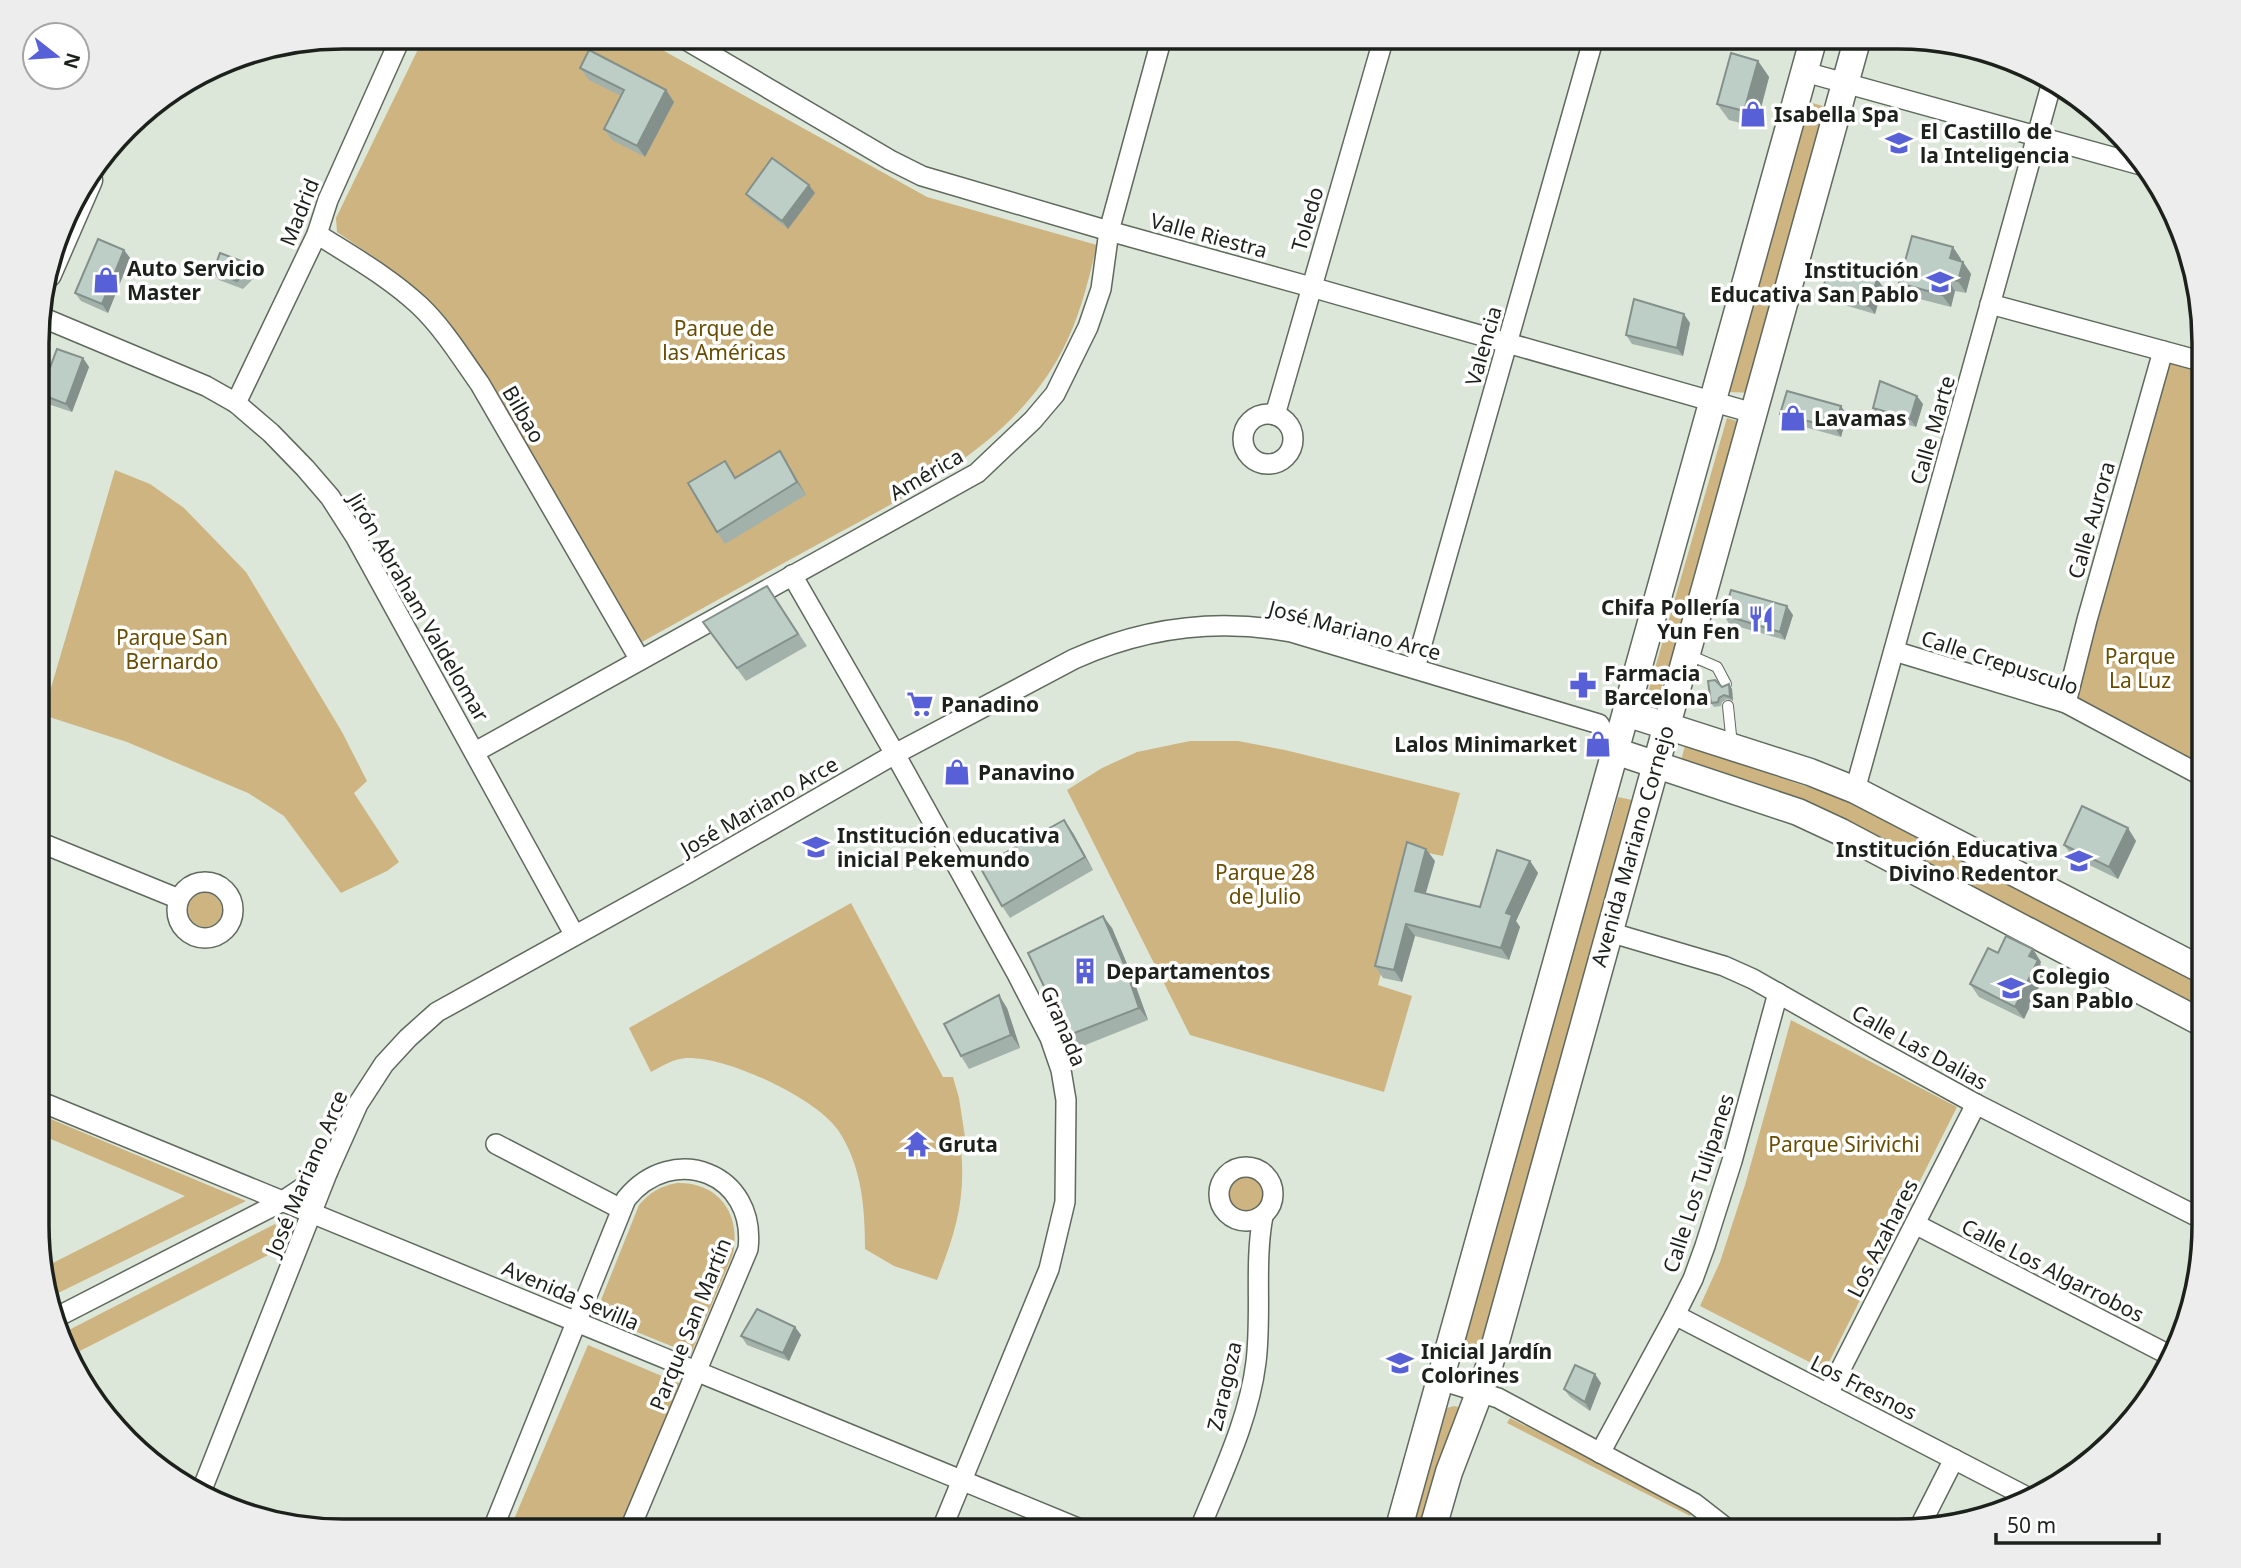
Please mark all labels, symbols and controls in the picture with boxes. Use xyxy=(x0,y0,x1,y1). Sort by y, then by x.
north arrow xyxy=(21,21,91,91)
text: N xyxy=(58,50,87,72)
shop icon: Isabella Spa xyxy=(1738,99,1768,129)
place label: Isabella Spa xyxy=(1774,100,1899,128)
place label: El Castillo de la Inteligencia xyxy=(1920,117,2069,169)
school or university icon: El Castillo de la Inteligencia xyxy=(1884,128,1914,158)
street label: Madrid xyxy=(273,174,325,250)
street label: Toledo xyxy=(1284,184,1330,254)
street label: Valle Riestra xyxy=(1147,206,1271,264)
place label: Auto Servicio Master xyxy=(127,254,265,306)
place label: Institución Educativa San Pablo xyxy=(1710,256,1919,308)
shop icon: Auto Servicio Master xyxy=(91,265,121,295)
school or university icon: Institución Educativa San Pablo xyxy=(1925,267,1955,297)
street label: Valencia xyxy=(1458,303,1508,389)
park label: Parque de las Américas xyxy=(662,314,786,366)
street label: Calle Marte xyxy=(1903,372,1961,488)
street label: Bilbao xyxy=(496,380,552,448)
shop icon: Lavamas xyxy=(1778,403,1808,433)
place label: Lavamas xyxy=(1814,404,1906,432)
street label: América xyxy=(884,442,968,506)
street label: Calle Aurora xyxy=(2061,458,2121,582)
street label: Jirón Abraham Valdelomar xyxy=(341,486,496,726)
street label: José Mariano Arce xyxy=(1264,593,1444,666)
place label: Chifa Pollería Yun Fen xyxy=(1601,593,1740,645)
restaurant icon: Chifa Pollería Yun Fen xyxy=(1746,604,1776,634)
park label: Parque San Bernardo xyxy=(116,623,228,675)
street label: Calle Crepusculo xyxy=(1918,623,2082,701)
park label: Parque La Luz xyxy=(2105,642,2175,694)
place label: Farmacia Barcelona xyxy=(1604,659,1709,711)
pharmacy icon: Farmacia Barcelona xyxy=(1568,670,1598,700)
supermarket icon: Panadino xyxy=(905,689,935,719)
place label: Panadino xyxy=(941,690,1039,718)
street label: Avenida Mariano Cornejo xyxy=(1584,722,1680,970)
shop icon: Lalos Minimarket xyxy=(1583,729,1613,759)
place label: Lalos Minimarket xyxy=(1394,730,1577,758)
street label: José Mariano Arce xyxy=(674,750,843,863)
shop icon: Panavino xyxy=(942,757,972,787)
place label: Panavino xyxy=(978,758,1075,786)
place label: Institución educativa inicial Pekemundo xyxy=(837,821,1060,873)
school or university icon: Institución educativa inicial Pekemundo xyxy=(801,832,831,862)
place label: Institución Educativa Divino Redentor xyxy=(1836,835,2059,887)
school or university icon: Institución Educativa Divino Redentor xyxy=(2064,846,2094,876)
park label: Parque 28 de Julio xyxy=(1215,858,1315,910)
building icon: Departamentos xyxy=(1070,956,1100,986)
place label: Departamentos xyxy=(1106,957,1270,985)
place label: Colegio San Pablo xyxy=(2032,962,2134,1014)
school or university icon: Colegio San Pablo xyxy=(1996,973,2026,1003)
street label: Granada xyxy=(1035,982,1093,1070)
street label: Calle Las Dalias xyxy=(1847,998,1993,1096)
street label: José Mariano Arce xyxy=(258,1086,354,1262)
street label: Calle Los Tulipanes xyxy=(1656,1090,1740,1276)
temple icon: Gruta xyxy=(902,1129,932,1159)
place label: Gruta xyxy=(938,1130,998,1158)
park label: Parque Sirivichi xyxy=(1768,1130,1920,1158)
street label: Los Azahares xyxy=(1840,1174,1924,1302)
street label: Calle Los Algarrobos xyxy=(1957,1212,2149,1328)
street label: Parque San Martín xyxy=(643,1234,737,1414)
street label: Avenida Sevilla xyxy=(498,1254,644,1336)
place label: Inicial Jardín Colorines xyxy=(1421,1337,1552,1389)
street label: Zaragoza xyxy=(1200,1339,1248,1433)
school or university icon: Inicial Jardín Colorines xyxy=(1385,1348,1415,1378)
street label: Los Fresnos xyxy=(1806,1348,1922,1426)
scale bar xyxy=(1996,1502,2159,1546)
text: 50 m xyxy=(2007,1511,2056,1539)

